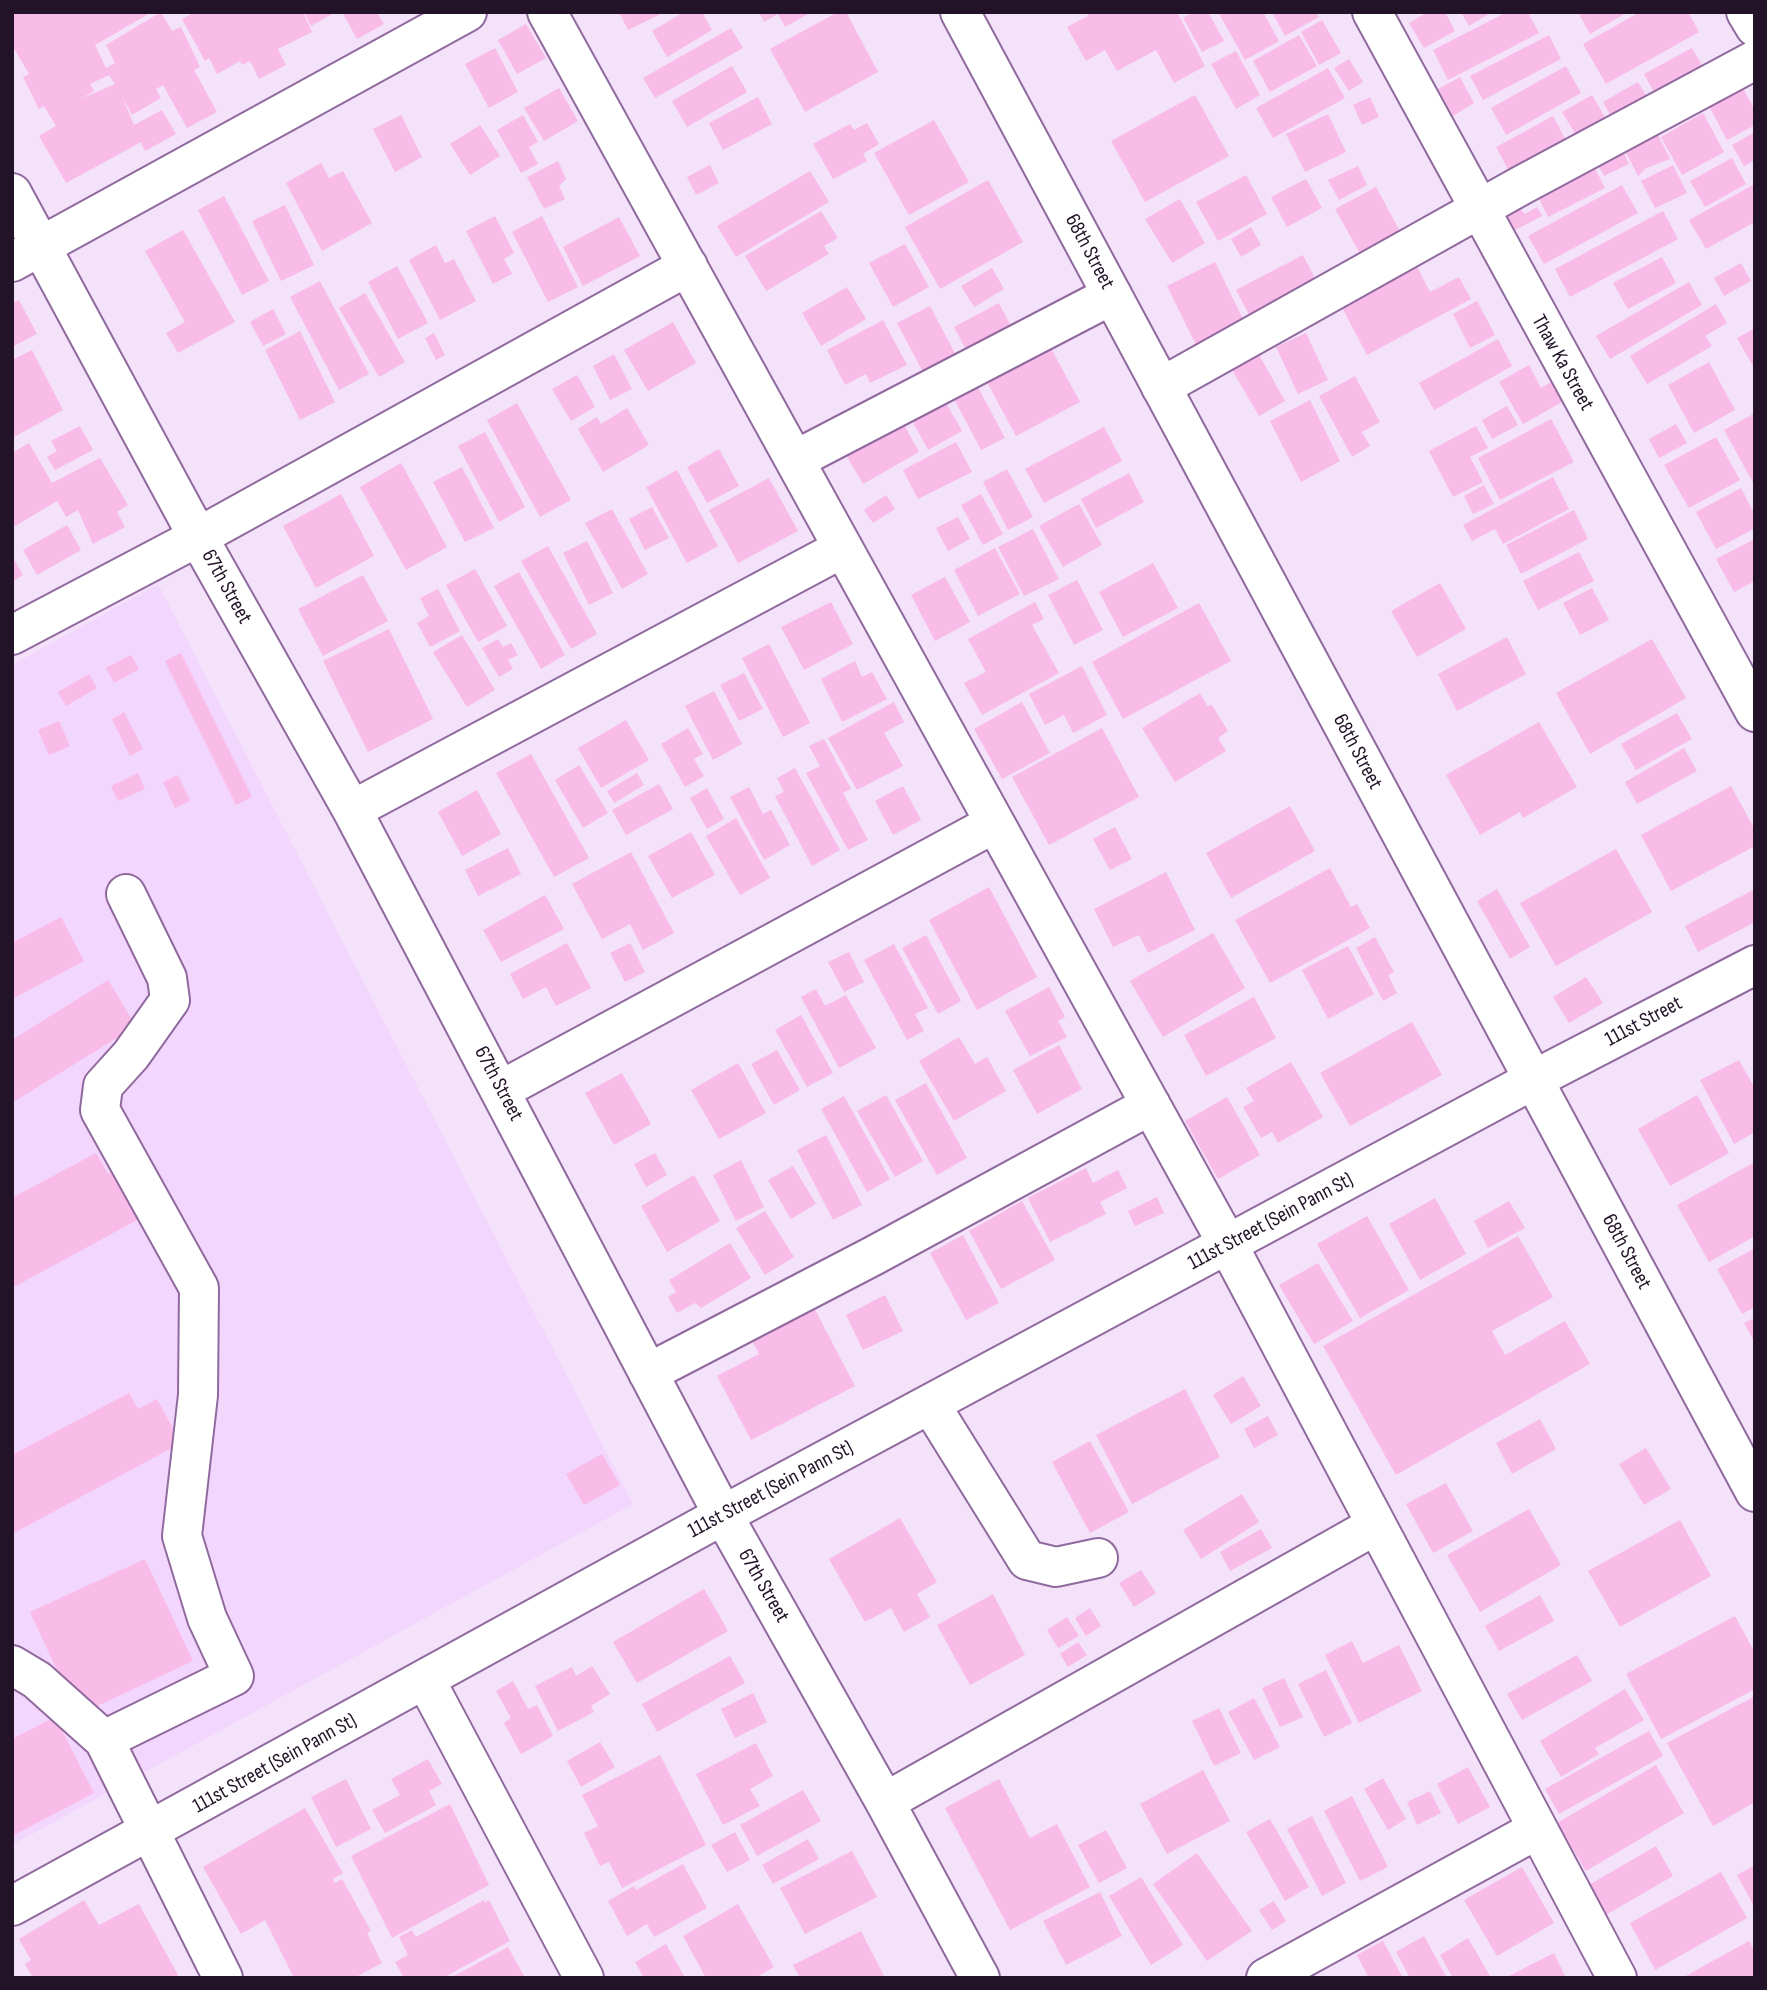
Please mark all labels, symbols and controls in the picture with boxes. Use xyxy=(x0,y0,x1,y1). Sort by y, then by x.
street label: 68th Street xyxy=(1059,210,1119,294)
street label: Thaw Ka Street xyxy=(1525,311,1599,415)
street label: 67th Street xyxy=(195,546,257,628)
street label: 68th Street xyxy=(1327,710,1387,794)
street label: 111st Street xyxy=(1601,991,1687,1053)
street label: 67th Street xyxy=(468,1042,528,1126)
street label: 111st Street (Sein Pann St) xyxy=(1184,1168,1358,1276)
street label: 68th Street xyxy=(1596,1210,1656,1294)
street label: 111st Street (Sein Pann St) xyxy=(684,1436,858,1544)
street label: 67th Street xyxy=(732,1545,794,1627)
street label: 111st Street (Sein Pann St) xyxy=(189,1709,361,1819)

